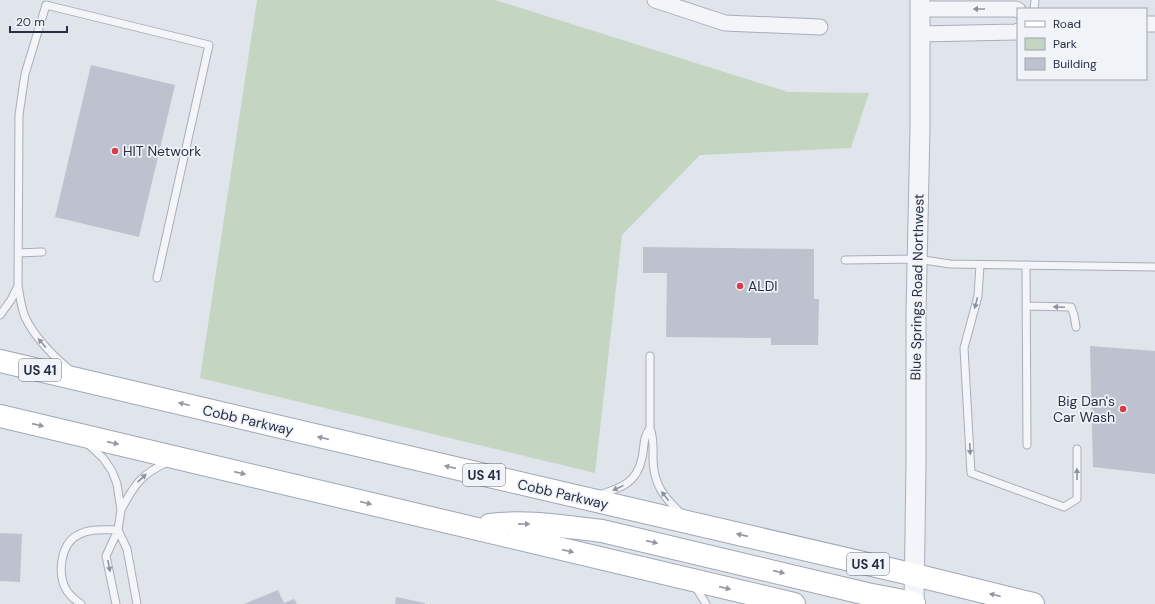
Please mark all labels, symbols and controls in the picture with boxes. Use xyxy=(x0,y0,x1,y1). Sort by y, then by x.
one-way arrow xyxy=(972,6,985,12)
scale bar xyxy=(10,8,67,34)
legend xyxy=(1017,8,1147,80)
text: 20 m xyxy=(16,14,45,30)
text: Road xyxy=(1053,16,1081,32)
text: Park xyxy=(1053,36,1077,52)
text: Building xyxy=(1053,56,1097,72)
place label: HIT Network xyxy=(123,142,201,160)
marker: HIT Network xyxy=(110,146,120,156)
street label: Blue Springs Road Northwest xyxy=(906,193,928,381)
place label: ALDI xyxy=(748,277,778,295)
marker: ALDI xyxy=(735,281,745,291)
one-way arrow xyxy=(973,298,979,310)
one-way arrow xyxy=(1052,304,1065,310)
one-way arrow xyxy=(38,337,47,348)
road number: US 41 xyxy=(19,359,61,381)
place label: Big Dan's Car Wash xyxy=(1053,392,1115,426)
one-way arrow xyxy=(178,401,190,407)
street label: Cobb Parkway xyxy=(201,401,295,439)
marker: Big Dan's Car Wash xyxy=(1118,404,1128,414)
one-way arrow xyxy=(31,422,44,428)
one-way arrow xyxy=(317,434,330,440)
one-way arrow xyxy=(107,440,119,446)
one-way arrow xyxy=(966,443,973,455)
one-way arrow xyxy=(444,464,456,470)
road number: US 41 xyxy=(463,464,505,486)
one-way arrow xyxy=(1074,467,1080,480)
one-way arrow xyxy=(233,470,246,476)
one-way arrow xyxy=(137,473,147,483)
street label: Cobb Parkway xyxy=(516,475,610,513)
one-way arrow xyxy=(613,485,624,491)
one-way arrow xyxy=(661,491,669,502)
one-way arrow xyxy=(360,500,372,506)
one-way arrow xyxy=(518,521,531,527)
one-way arrow xyxy=(736,531,748,537)
one-way arrow xyxy=(646,540,658,546)
one-way arrow xyxy=(562,548,574,554)
road number: US 41 xyxy=(847,553,889,575)
one-way arrow xyxy=(106,560,112,572)
one-way arrow xyxy=(772,570,785,576)
one-way arrow xyxy=(720,585,732,591)
one-way arrow xyxy=(989,591,1002,597)

